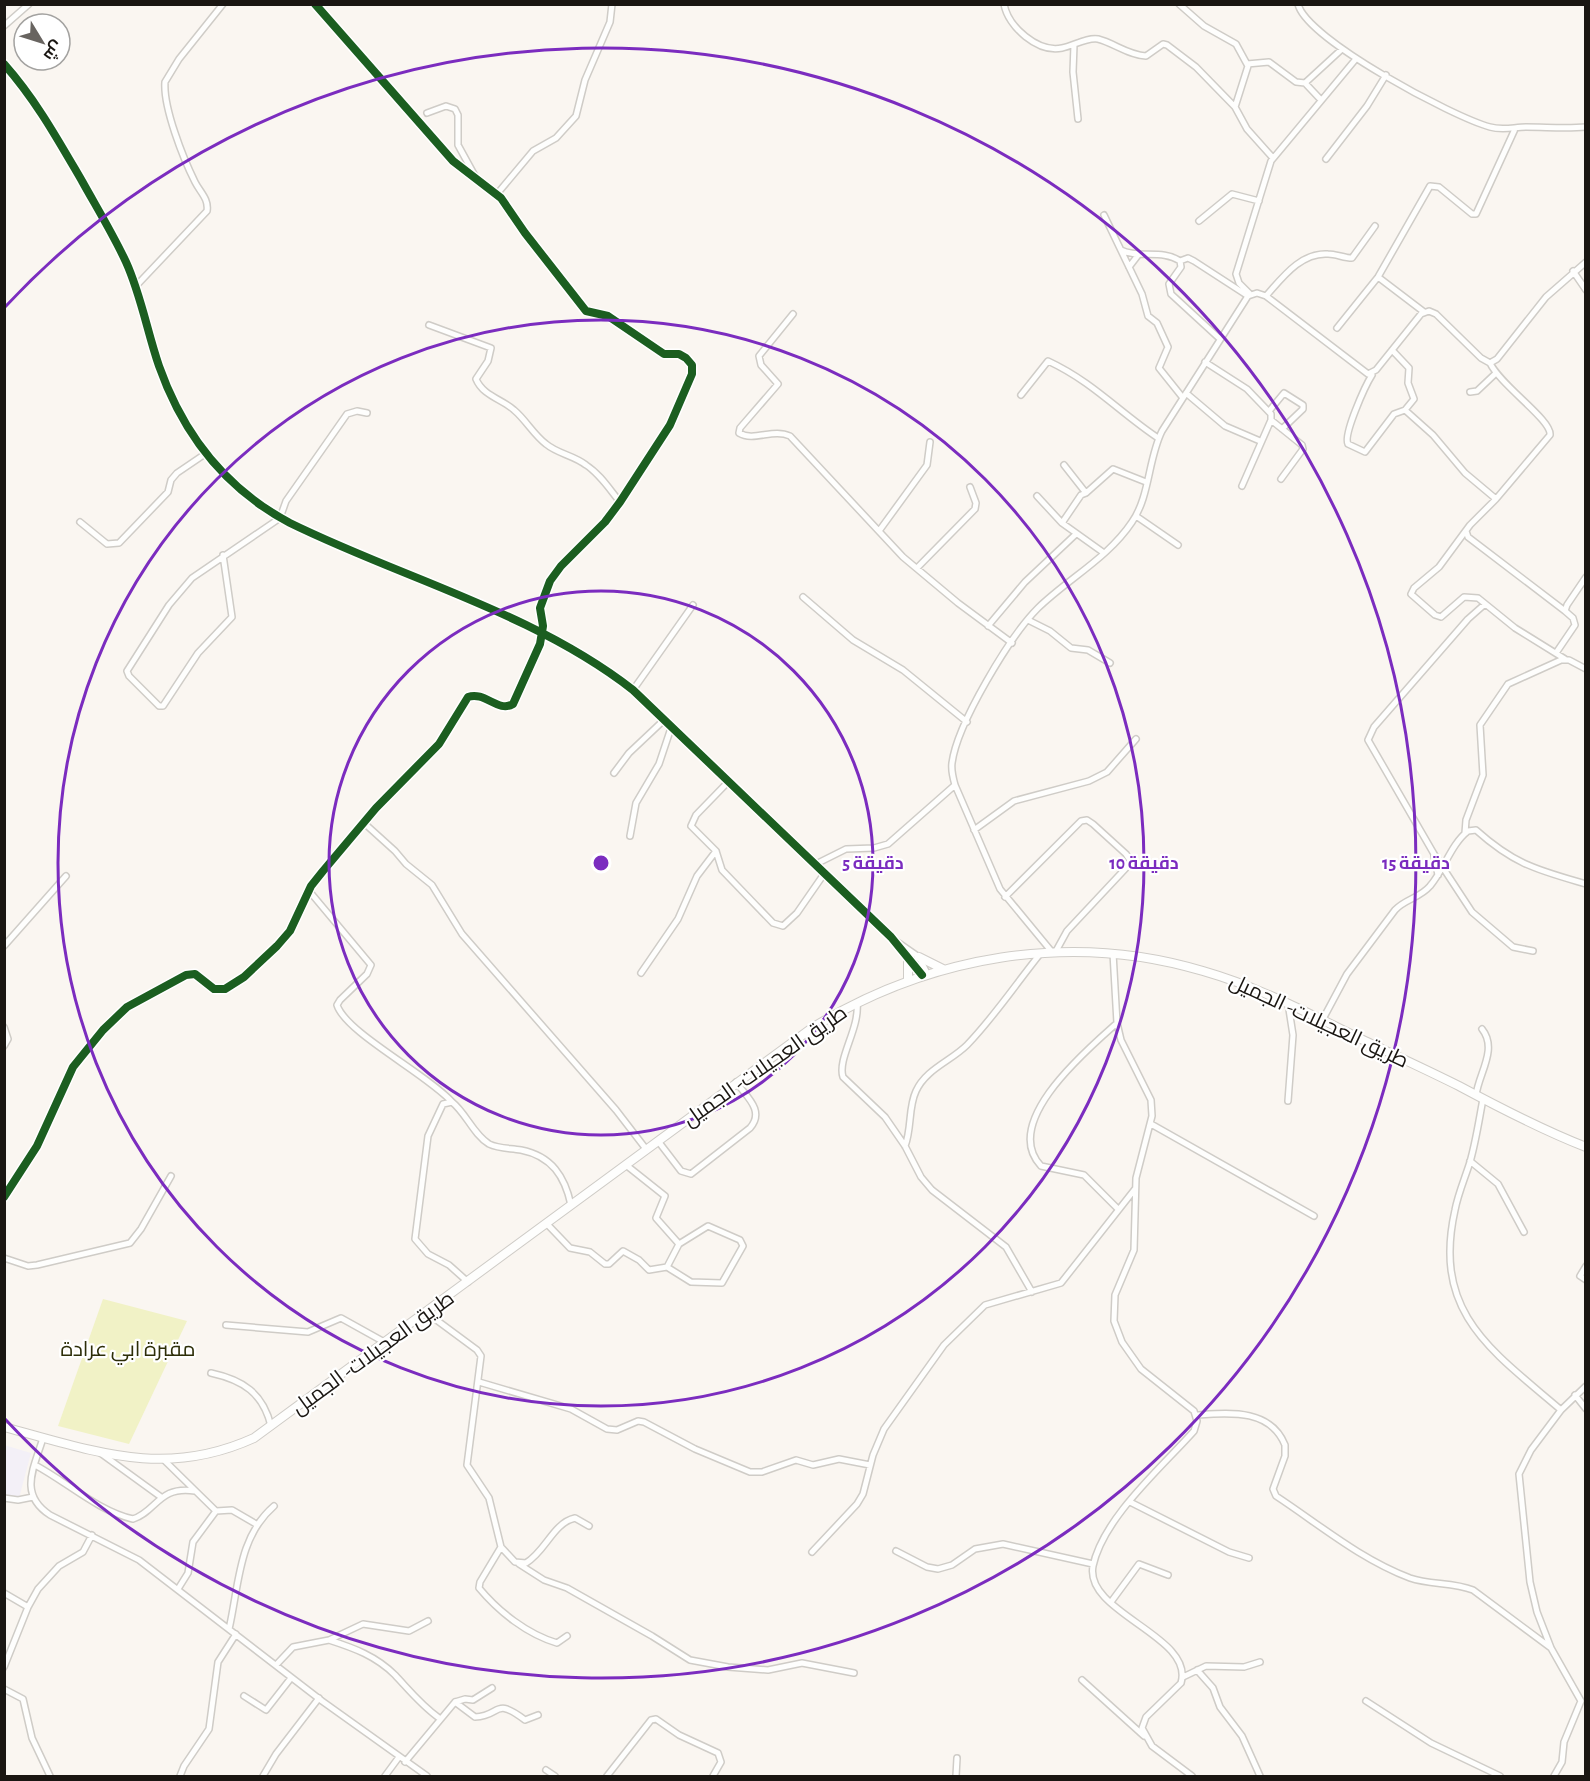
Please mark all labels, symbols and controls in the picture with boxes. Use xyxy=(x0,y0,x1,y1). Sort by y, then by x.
north arrow xyxy=(12,12,72,72)
text: ش xyxy=(40,37,66,64)
centre of rings xyxy=(591,853,611,873)
text: 5 دقيقة xyxy=(842,855,904,873)
text: 10 دقيقة xyxy=(1109,855,1179,873)
text: 15 دقيقة xyxy=(1382,855,1450,873)
street label: طريق العجيلات- الجميل xyxy=(1225,970,1412,1073)
street label: طريق العجيلات- الجميل xyxy=(679,1002,852,1132)
street label: طريق العجيلات- الجميل xyxy=(288,1287,459,1420)
park label: مقبرة ابي عرادة xyxy=(60,1339,196,1365)

